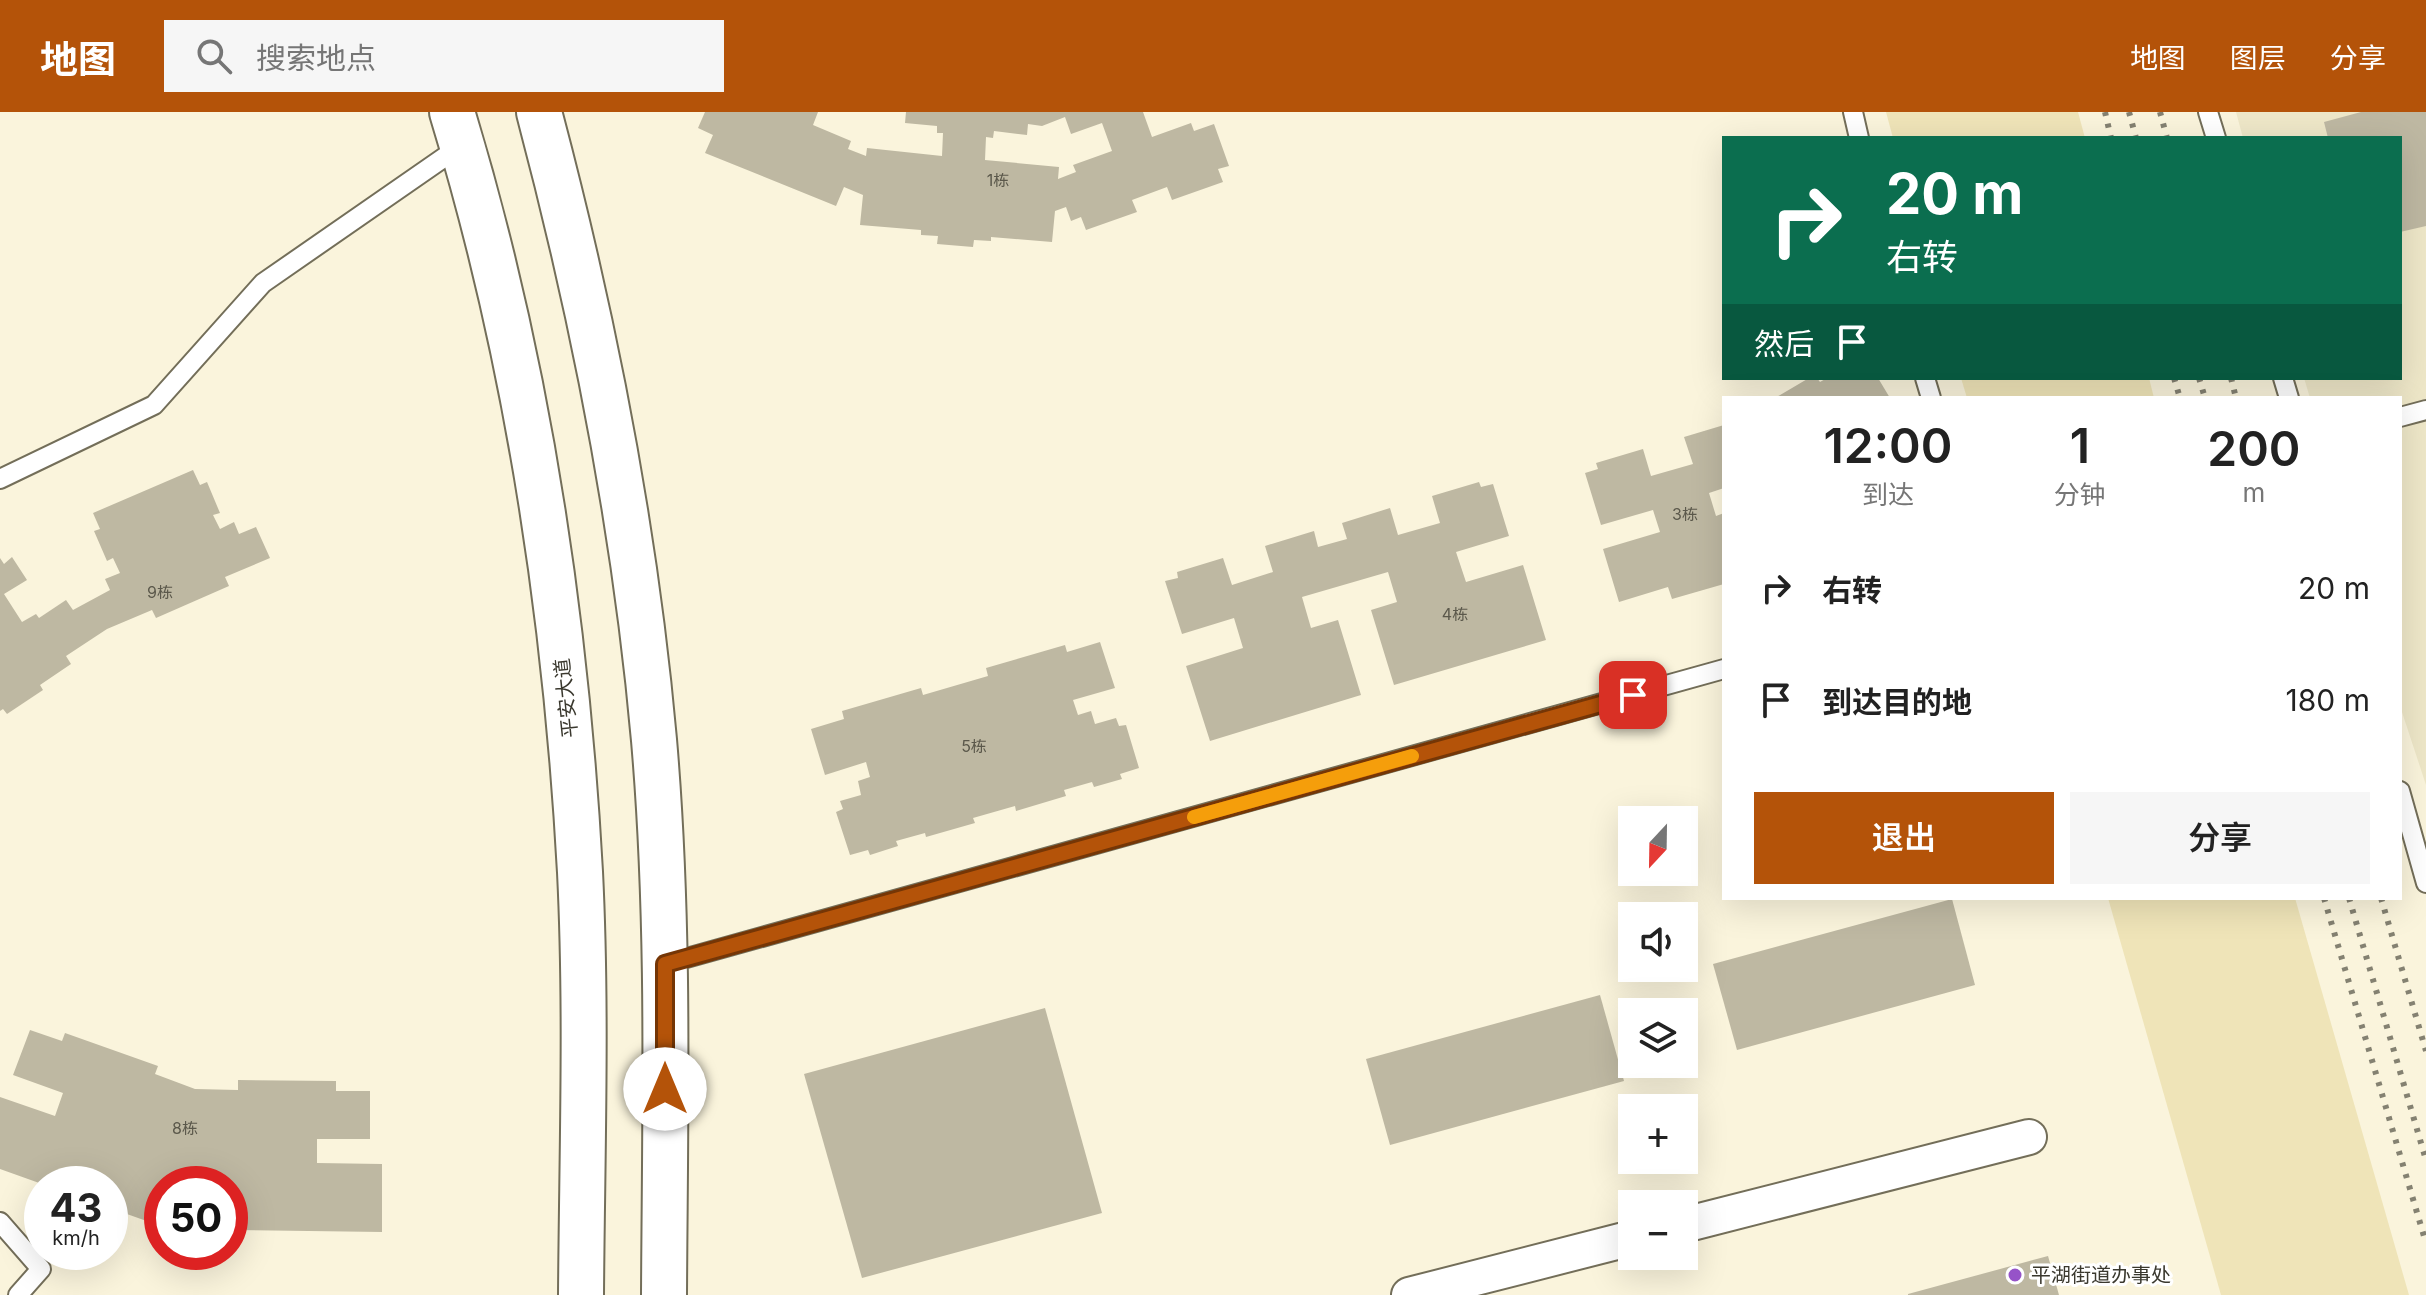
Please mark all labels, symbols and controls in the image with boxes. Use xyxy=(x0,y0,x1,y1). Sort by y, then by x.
search box xyxy=(164,20,724,92)
icon: search xyxy=(192,34,236,78)
text: 地图 xyxy=(40,36,116,82)
text: 搜索地点 xyxy=(256,40,376,76)
text: 地图 xyxy=(2130,41,2186,75)
text: 图层 xyxy=(2230,41,2286,75)
text: 分享 xyxy=(2330,41,2386,75)
text: 20 m xyxy=(1886,160,2023,228)
icon: right xyxy=(1754,168,1858,272)
house number: 1栋 xyxy=(987,170,1009,190)
text: 右转 xyxy=(1886,235,1958,279)
icon: arrive xyxy=(1830,320,1874,364)
text: 然后 xyxy=(1754,326,1814,362)
text: 12:00 xyxy=(1823,416,1952,475)
text: 1 xyxy=(2070,416,2090,475)
text: 200 xyxy=(2207,419,2301,478)
text: m xyxy=(2242,477,2265,508)
text: 到达 xyxy=(1862,479,1914,510)
text: 分钟 xyxy=(2054,479,2106,510)
house number: 3栋 xyxy=(1672,504,1698,524)
icon: right xyxy=(1754,566,1798,610)
text: 20 m xyxy=(2298,570,2370,606)
text: 右转 xyxy=(1822,572,1882,608)
house number: 9栋 xyxy=(147,582,173,602)
house number: 4栋 xyxy=(1442,604,1468,624)
street label: 平安大道 xyxy=(550,657,582,739)
pin xyxy=(1599,661,1667,729)
icon: arrive xyxy=(1611,673,1655,717)
icon: arrive xyxy=(1754,678,1798,722)
text: 180 m xyxy=(2286,682,2370,718)
text: 到达目的地 xyxy=(1822,684,1972,720)
house number: 5栋 xyxy=(961,736,987,756)
button: 退出 xyxy=(1754,792,2054,884)
button: 分享 xyxy=(2070,792,2370,884)
north arrow xyxy=(1618,806,1698,886)
map controls xyxy=(1618,806,1698,1270)
button: sound xyxy=(1618,902,1698,982)
button: layers xyxy=(1618,998,1698,1078)
position arrow xyxy=(623,1047,707,1131)
button: + xyxy=(1618,1094,1698,1174)
house number: 8栋 xyxy=(172,1118,198,1138)
speed limit sign: 50 xyxy=(144,1166,248,1270)
text: 43 xyxy=(50,1183,102,1232)
button: − xyxy=(1618,1190,1698,1270)
text: km/h xyxy=(52,1226,100,1250)
place label: 平湖街道办事处 xyxy=(2031,1263,2171,1287)
marker: 平湖街道办事处 xyxy=(2006,1266,2024,1284)

